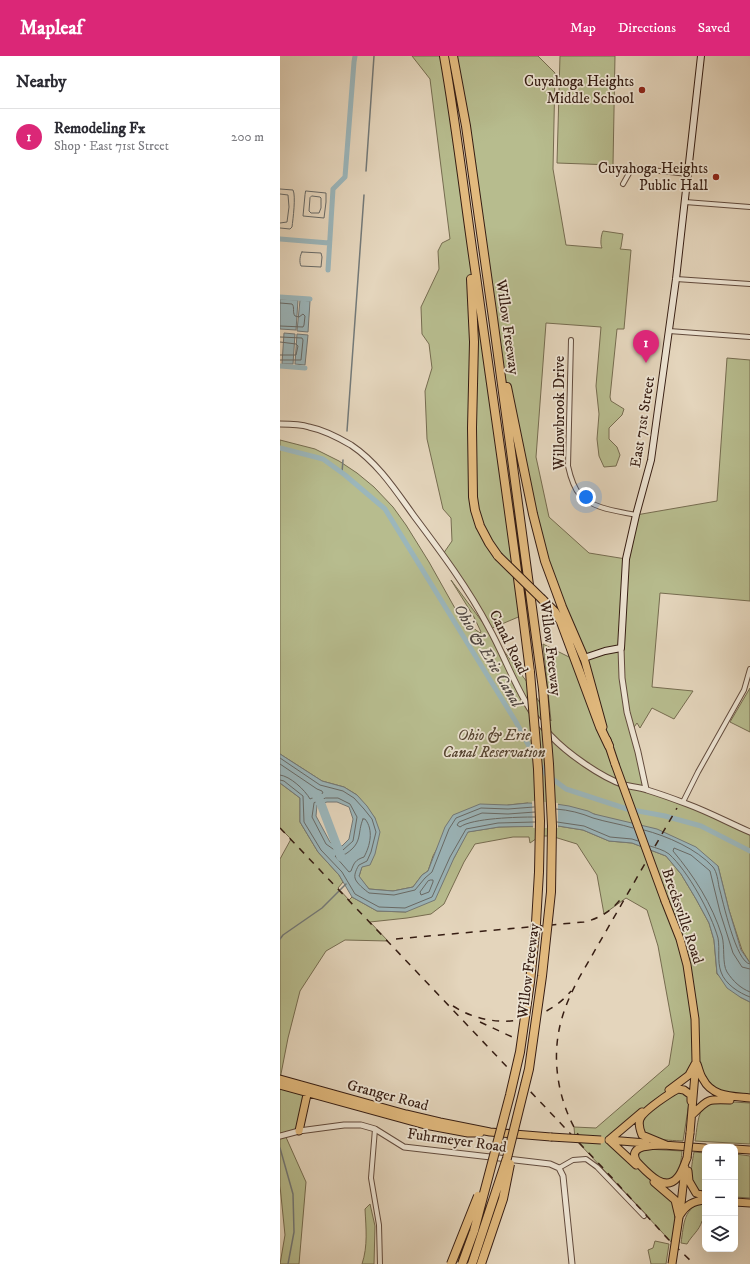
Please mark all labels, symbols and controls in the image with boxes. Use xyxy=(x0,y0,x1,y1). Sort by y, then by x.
text: Mapleaf xyxy=(20,17,83,40)
text: Map xyxy=(570,19,596,37)
text: Directions xyxy=(618,19,676,37)
text: Saved xyxy=(698,19,730,37)
text: Nearby xyxy=(16,71,66,93)
place label: Cuyahoga Heights Middle School xyxy=(524,72,634,108)
marker: Cuyahoga Heights Middle School xyxy=(637,85,647,95)
text: Remodeling Fx xyxy=(54,119,145,138)
text: 1 xyxy=(27,129,31,145)
text: 200 m xyxy=(231,129,264,145)
text: Shop · East 71st Street xyxy=(54,138,169,154)
place label: Cuyahoga Heights Public Hall xyxy=(598,159,708,195)
marker: Cuyahoga Heights Public Hall xyxy=(711,172,721,182)
street label: Willow Freeway xyxy=(491,277,524,377)
pin: 1 xyxy=(633,330,659,363)
street label: Willowbrook Drive xyxy=(550,356,569,471)
street label: East 71st Street xyxy=(626,375,659,469)
your location xyxy=(576,487,596,507)
street label: Willow Freeway xyxy=(535,598,566,698)
water label: Ohio & Erie Canal xyxy=(449,600,528,712)
street label: Canal Road xyxy=(485,607,533,678)
park label: Ohio & Erie Canal Reservation xyxy=(443,726,546,762)
street label: Brecksville Road xyxy=(657,866,708,967)
street label: Willow Freeway xyxy=(513,921,544,1021)
street label: Granger Road xyxy=(345,1075,431,1116)
street label: Fuhrmeyer Road xyxy=(406,1124,508,1157)
map controls xyxy=(702,1144,738,1252)
button: + xyxy=(702,1144,738,1180)
button: − xyxy=(702,1180,738,1216)
button: layers xyxy=(702,1216,738,1252)

